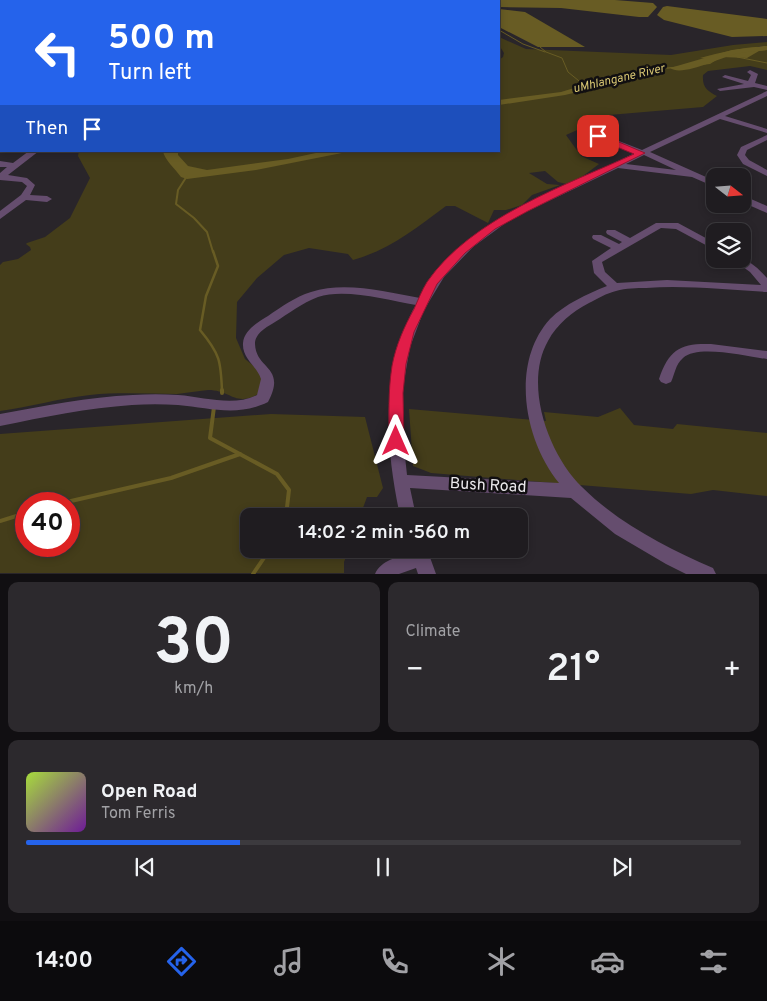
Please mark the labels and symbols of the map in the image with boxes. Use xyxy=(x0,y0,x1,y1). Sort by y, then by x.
water label: uMhlangane River xyxy=(572,60,668,97)
pin xyxy=(577,115,619,157)
north arrow xyxy=(706,168,751,212)
position arrow xyxy=(369,414,421,466)
street label: Bush Road xyxy=(449,474,527,498)
speed limit sign: 40 xyxy=(15,492,80,557)

